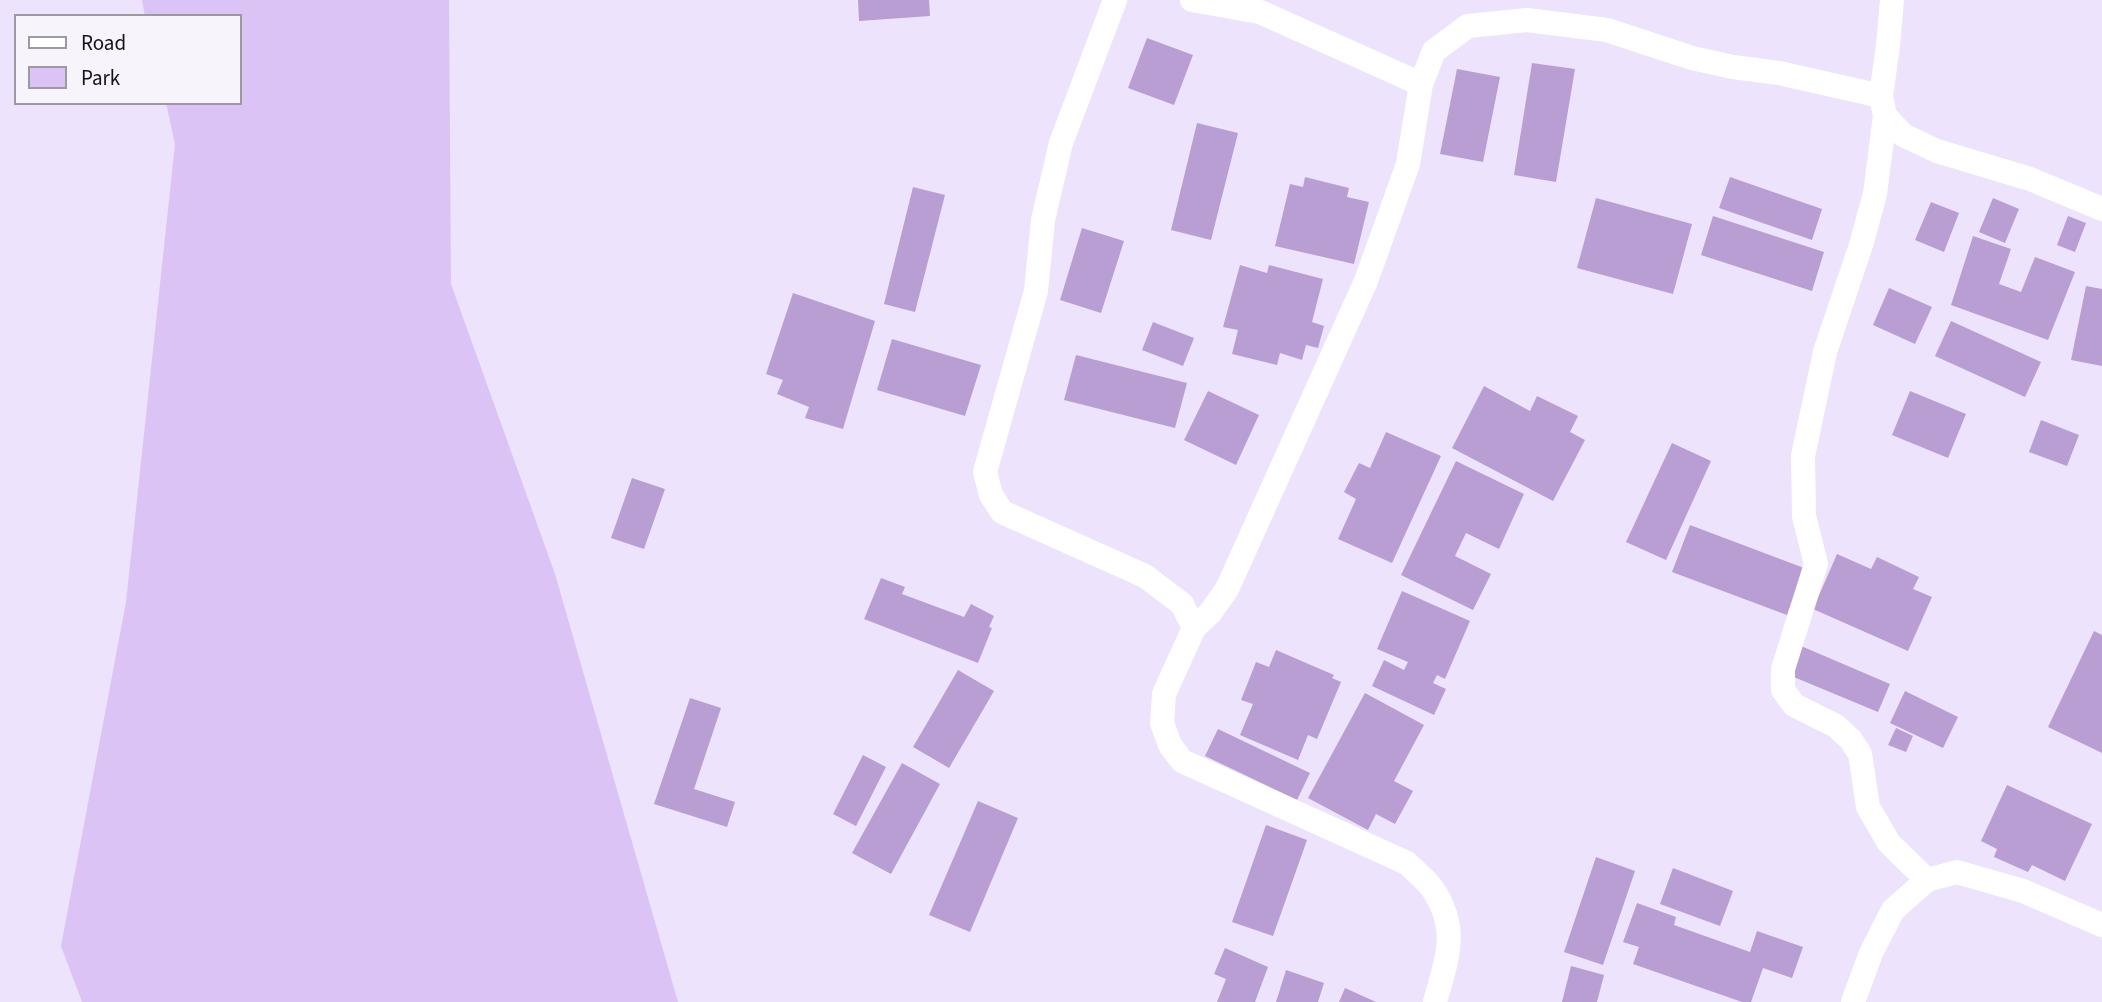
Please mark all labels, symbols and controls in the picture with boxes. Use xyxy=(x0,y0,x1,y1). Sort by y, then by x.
legend xyxy=(14,14,242,105)
text: Road xyxy=(81,28,126,58)
text: Park xyxy=(81,63,120,93)

